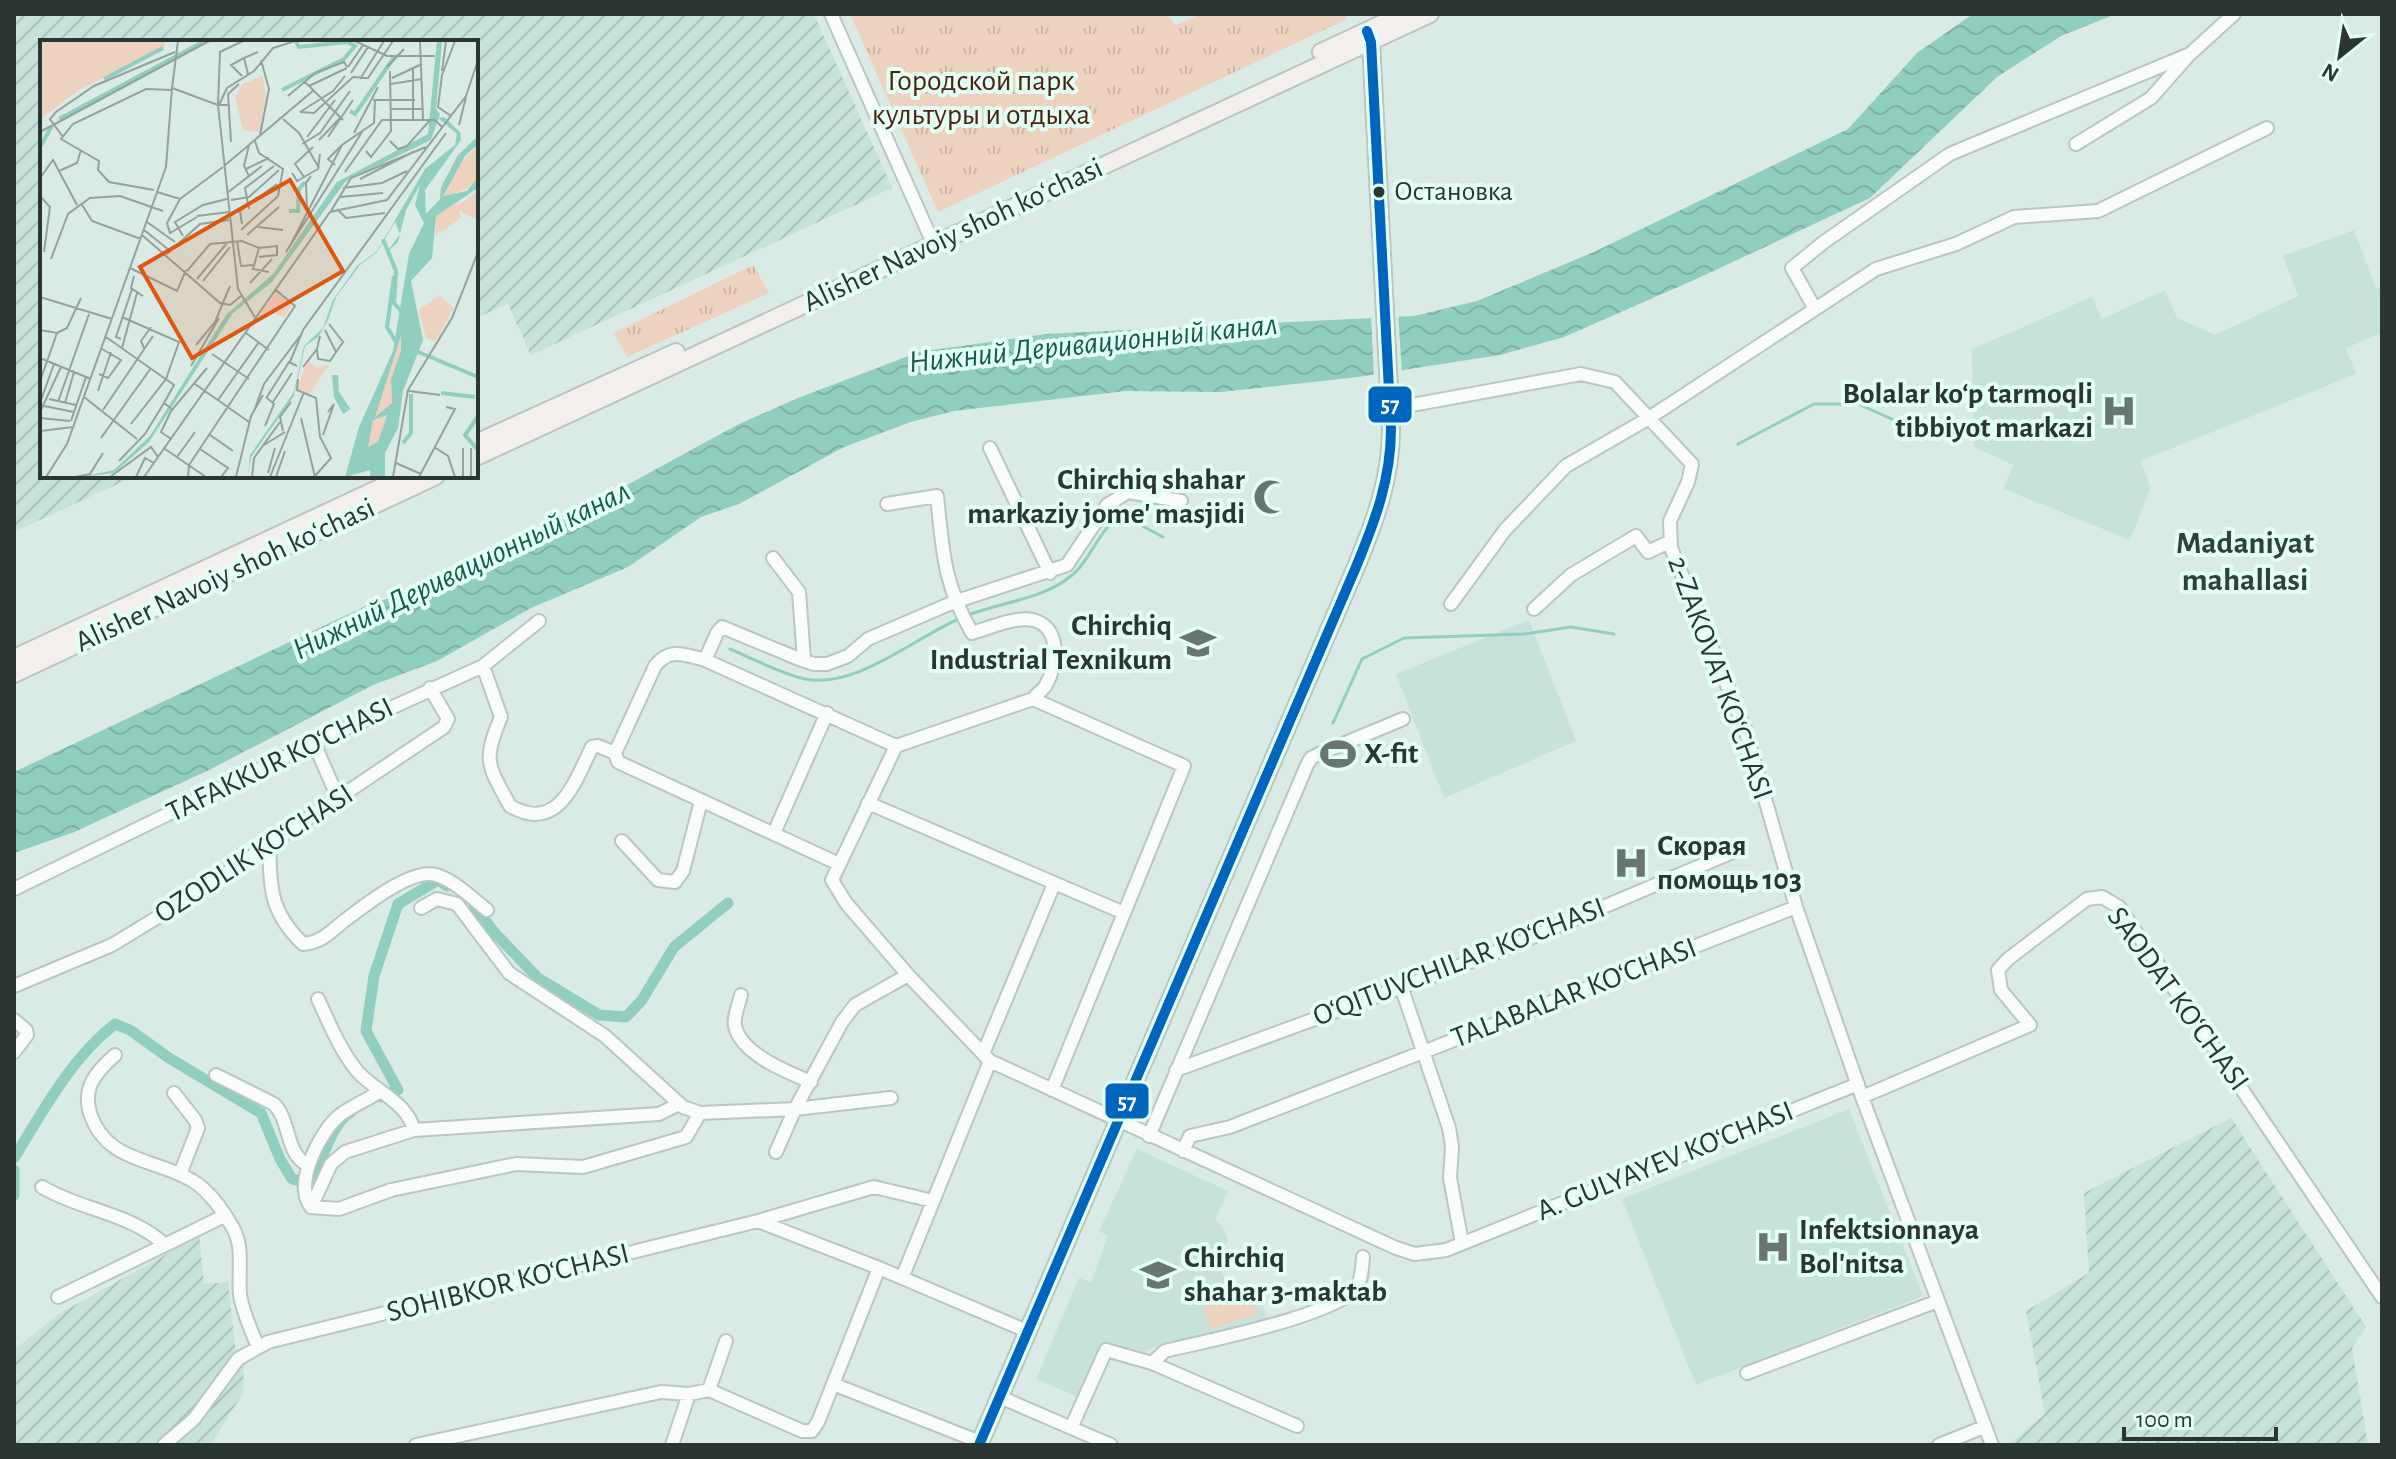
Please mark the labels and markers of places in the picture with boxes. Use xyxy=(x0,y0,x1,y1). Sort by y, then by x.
place label: Остановка xyxy=(1394,178,1513,206)
marker: Остановка xyxy=(1371,184,1387,200)
place label: Bolalar ko‘p tarmoqli tibbiyot markazi xyxy=(1843,379,2093,443)
hospital icon: Bolalar ko‘p tarmoqli tibbiyot markazi xyxy=(2100,392,2138,430)
place label: Chirchiq shahar markaziy jome' masjidi xyxy=(967,465,1246,529)
mosque icon: Chirchiq shahar markaziy jome' masjidi xyxy=(1252,478,1290,516)
place label: Chirchiq Industrial Texnikum xyxy=(930,611,1172,675)
school or university icon: Chirchiq Industrial Texnikum xyxy=(1179,624,1217,662)
sports icon: X-fit xyxy=(1319,735,1357,773)
place label: X-fit xyxy=(1364,739,1418,769)
place label: Скорая помощь 103 xyxy=(1657,831,1802,895)
hospital icon: Скорая помощь 103 xyxy=(1612,844,1650,882)
place label: Infektsionnaya Bol'nitsa xyxy=(1799,1215,1979,1279)
hospital icon: Infektsionnaya Bol'nitsa xyxy=(1754,1228,1792,1266)
place label: Chirchiq shahar 3-maktab xyxy=(1184,1243,1387,1307)
school or university icon: Chirchiq shahar 3-maktab xyxy=(1139,1256,1177,1294)

